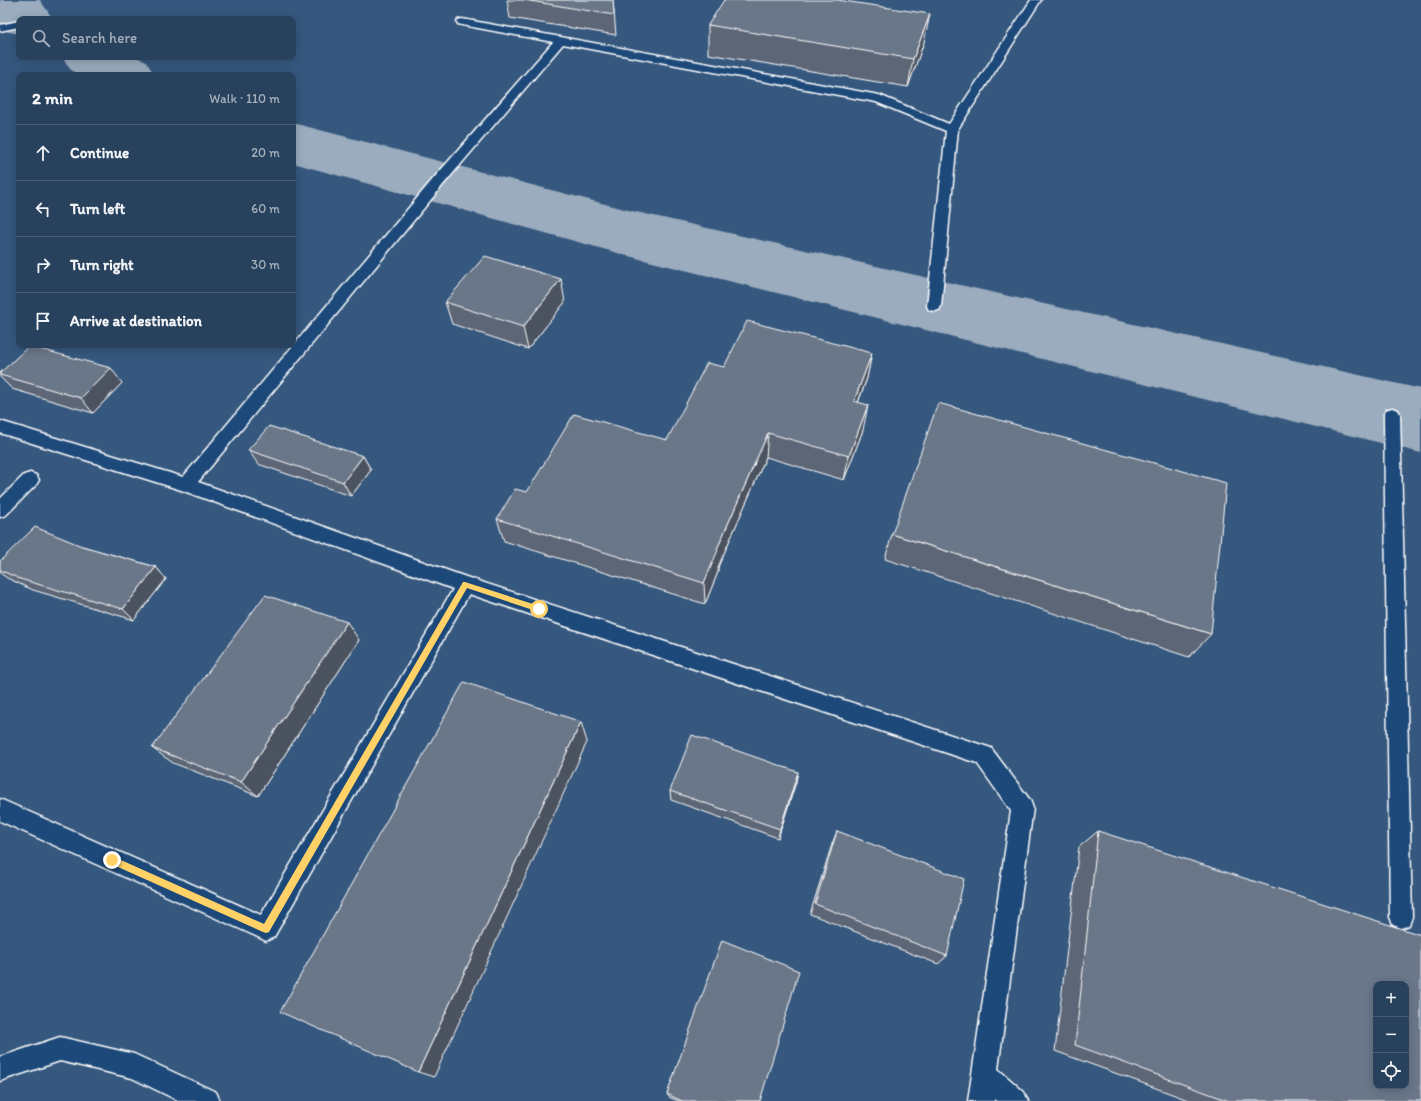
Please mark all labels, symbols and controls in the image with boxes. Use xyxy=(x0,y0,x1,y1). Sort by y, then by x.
search box xyxy=(16,16,296,60)
icon: search xyxy=(30,27,52,49)
text: Search here xyxy=(62,29,137,47)
text: 2 min xyxy=(32,88,72,108)
text: Walk · 110 m xyxy=(209,91,280,106)
icon: ahead xyxy=(32,142,54,164)
text: Continue xyxy=(70,144,129,162)
text: 20 m xyxy=(251,145,280,160)
icon: left xyxy=(32,198,54,220)
text: Turn left xyxy=(70,200,125,218)
text: 60 m xyxy=(251,201,280,216)
icon: right xyxy=(32,254,54,276)
text: Turn right xyxy=(70,256,134,274)
text: 30 m xyxy=(251,257,280,272)
icon: arrive xyxy=(32,310,54,332)
text: Arrive at destination xyxy=(70,312,202,330)
route start xyxy=(530,600,548,618)
route end xyxy=(103,851,121,869)
map controls xyxy=(1373,981,1409,1089)
button: + xyxy=(1373,981,1409,1017)
button: − xyxy=(1373,1017,1409,1053)
button: locate xyxy=(1373,1053,1409,1089)

